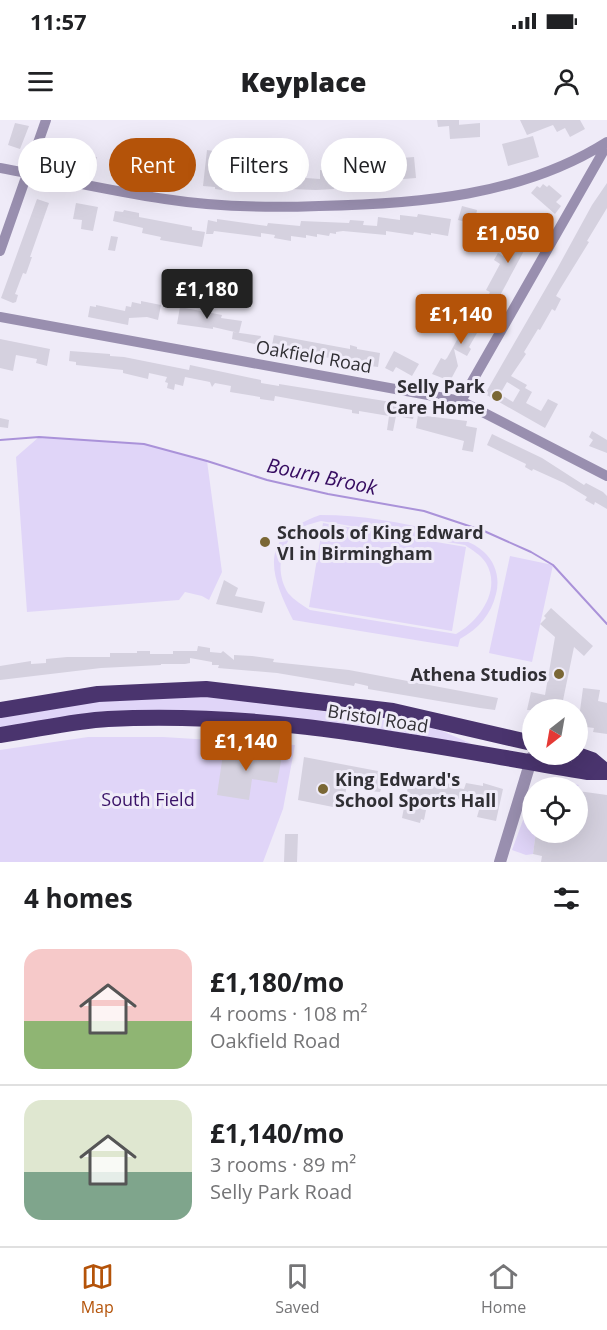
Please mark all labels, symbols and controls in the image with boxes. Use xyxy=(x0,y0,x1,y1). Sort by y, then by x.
text: 11:57 xyxy=(30,6,87,36)
text: Keyplace xyxy=(241,63,366,100)
icon: menu xyxy=(24,65,57,98)
icon: person xyxy=(550,65,583,98)
chip: Buy xyxy=(18,138,97,192)
chip: Rent xyxy=(109,138,196,192)
chip: Filters xyxy=(208,138,309,192)
chip: New xyxy=(321,138,407,192)
pin: £1,050 xyxy=(459,213,557,264)
text: £1,050 xyxy=(477,219,539,246)
pin: £1,180 xyxy=(158,269,256,320)
text: £1,180 xyxy=(176,275,238,302)
pin: £1,140 xyxy=(412,294,510,345)
text: £1,140 xyxy=(430,300,492,327)
street label: Oakfield Road xyxy=(254,334,374,378)
place label: Selly Park Care Home xyxy=(386,374,486,419)
marker: Selly Park Care Home xyxy=(490,389,504,403)
water label: Bourn Brook xyxy=(265,451,381,501)
place label: Schools of King Edward VI in Birmingham xyxy=(277,520,484,565)
marker: Schools of King Edward VI in Birmingham xyxy=(258,535,272,549)
place label: Athena Studios xyxy=(410,662,547,686)
marker: Athena Studios xyxy=(552,667,566,681)
street label: Bristol Road xyxy=(326,698,430,738)
north arrow xyxy=(522,699,588,765)
map controls xyxy=(522,699,588,843)
pin: £1,140 xyxy=(197,721,295,772)
text: £1,140 xyxy=(215,727,277,754)
place label: King Edward's School Sports Hall xyxy=(335,767,496,812)
button: locate xyxy=(522,777,588,843)
marker: King Edward's School Sports Hall xyxy=(316,782,330,796)
park label: South Field xyxy=(101,787,195,811)
text: 4 homes xyxy=(24,880,133,916)
icon: filters xyxy=(550,882,583,915)
text: £1,180/mo xyxy=(210,964,344,1000)
icon: home xyxy=(72,973,144,1045)
text: 4 rooms · 108 m² xyxy=(210,1000,368,1027)
text: Oakfield Road xyxy=(210,1027,340,1054)
text: £1,140/mo xyxy=(210,1115,344,1151)
icon: home xyxy=(72,1124,144,1196)
text: 3 rooms · 89 m² xyxy=(210,1151,356,1178)
text: Selly Park Road xyxy=(210,1178,352,1205)
tab: Map xyxy=(81,1260,114,1318)
tab: Saved xyxy=(275,1260,320,1318)
tab: Home xyxy=(481,1260,526,1318)

